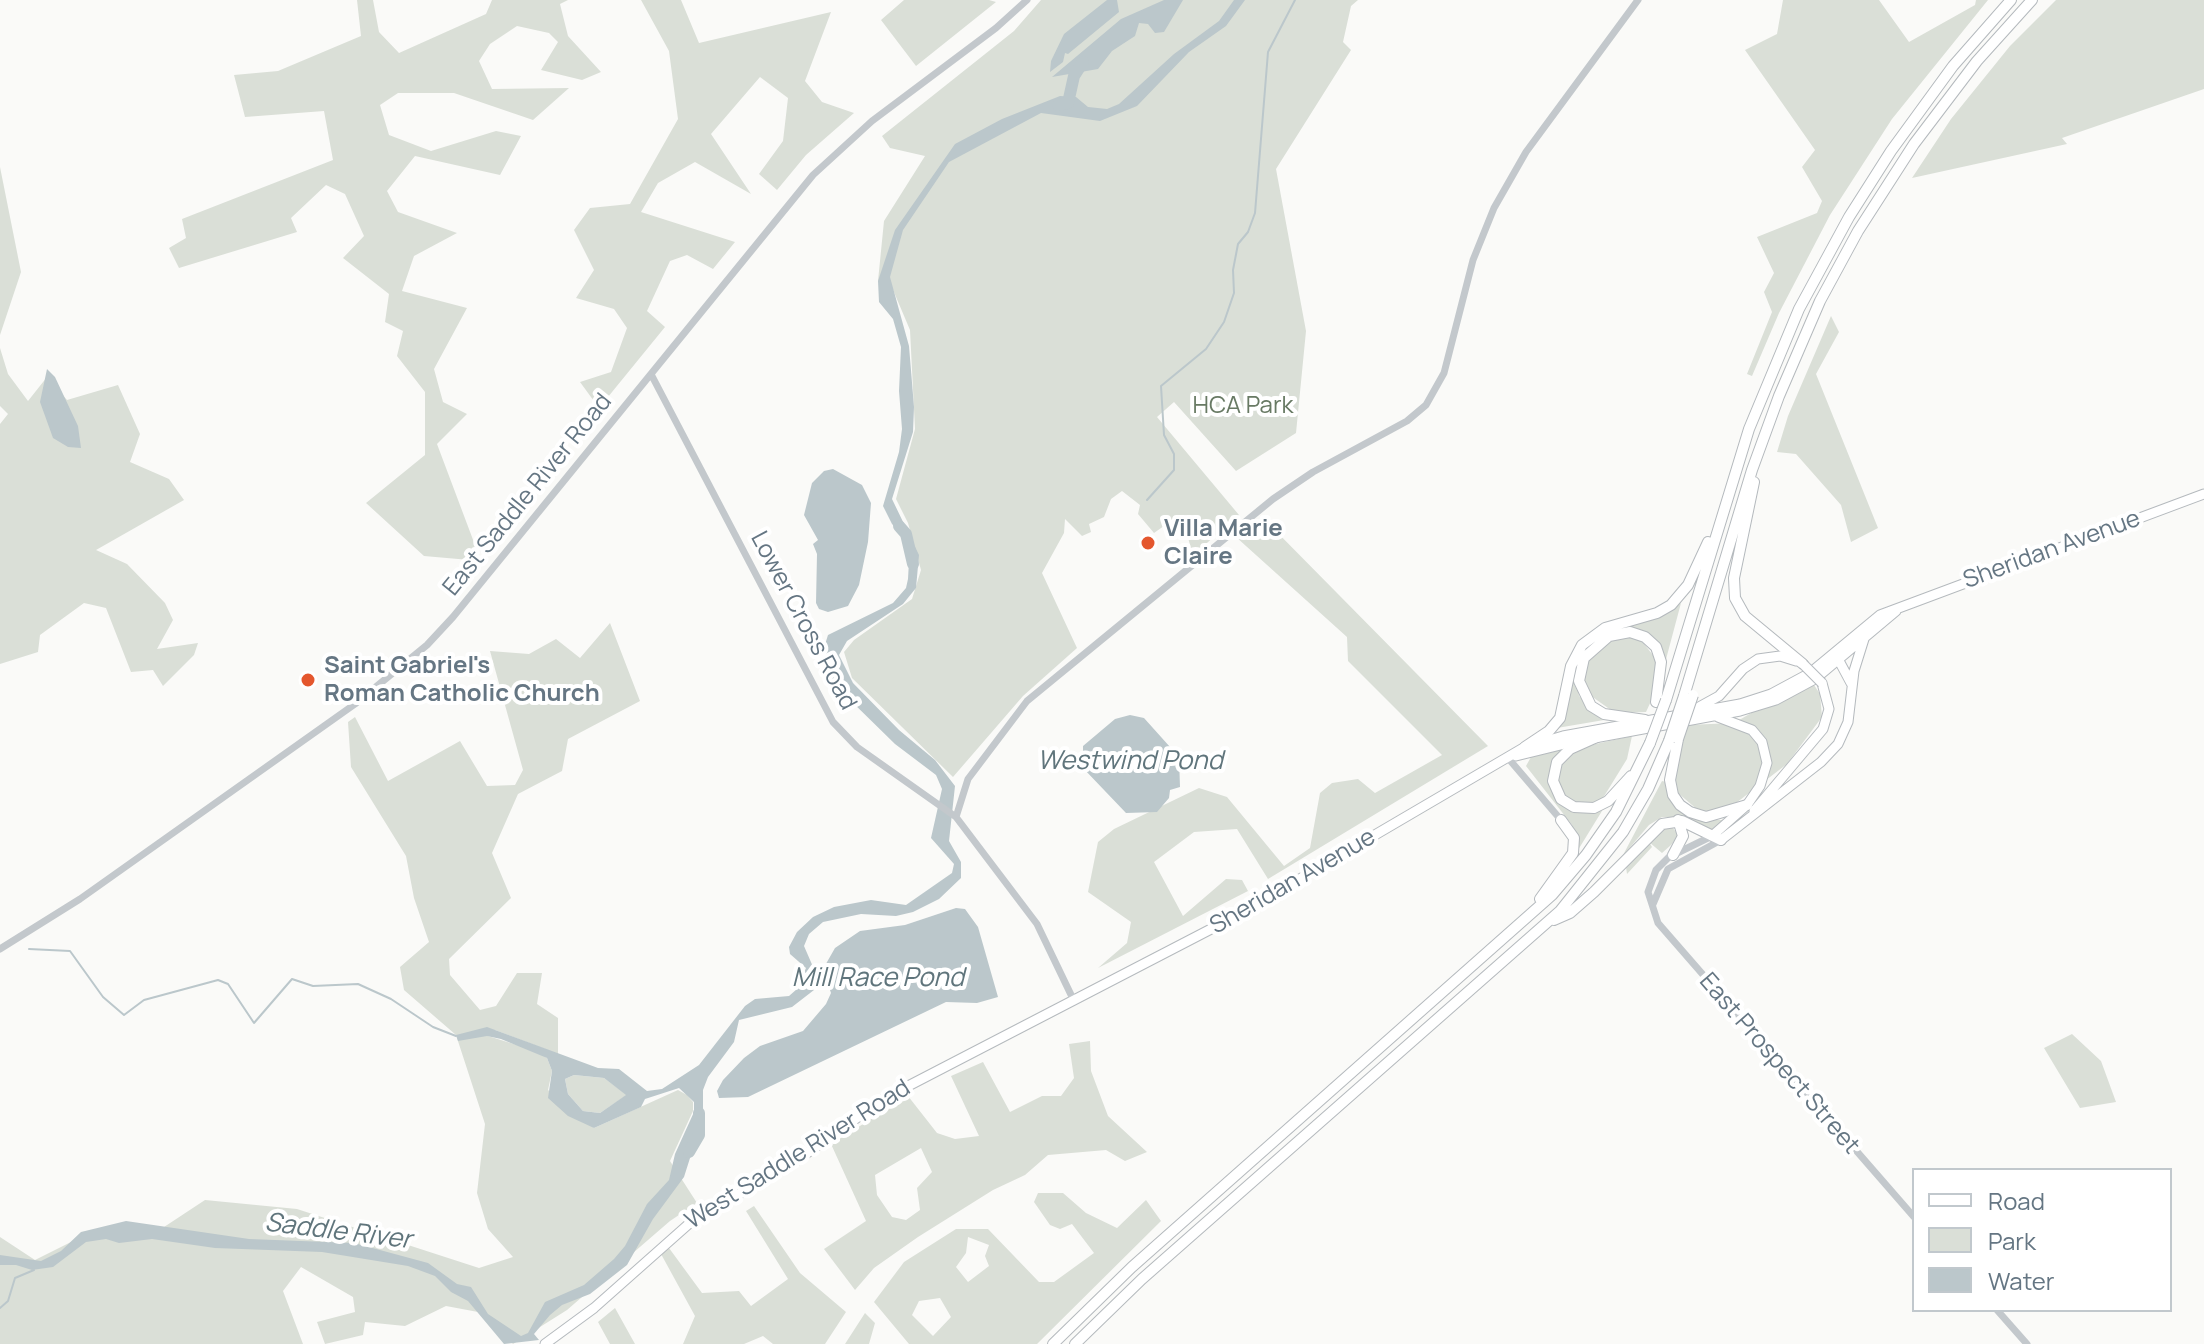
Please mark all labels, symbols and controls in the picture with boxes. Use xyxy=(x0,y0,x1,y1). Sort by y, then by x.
street label: East Saddle River Road xyxy=(438,388,618,602)
park label: HCA Park xyxy=(1193,392,1293,420)
street label: Sheridan Avenue xyxy=(1960,505,2144,595)
place label: Villa Marie Claire xyxy=(1164,515,1283,571)
street label: Lower Cross Road xyxy=(744,527,862,715)
marker: Villa Marie Claire xyxy=(1139,534,1157,552)
place label: Saint Gabriel's Roman Catholic Church xyxy=(324,652,600,708)
marker: Saint Gabriel's Roman Catholic Church xyxy=(299,671,317,689)
water label: Westwind Pond xyxy=(1037,746,1223,778)
street label: Sheridan Avenue xyxy=(1205,823,1381,941)
water label: Mill Race Pond xyxy=(792,963,964,995)
street label: East Prospect Street xyxy=(1693,968,1865,1160)
street label: West Saddle River Road xyxy=(680,1074,916,1236)
legend xyxy=(1912,1168,2172,1312)
text: Road xyxy=(1988,1184,2045,1217)
water label: Saddle River xyxy=(263,1208,413,1256)
text: Park xyxy=(1988,1224,2036,1257)
text: Water xyxy=(1988,1264,2055,1297)

